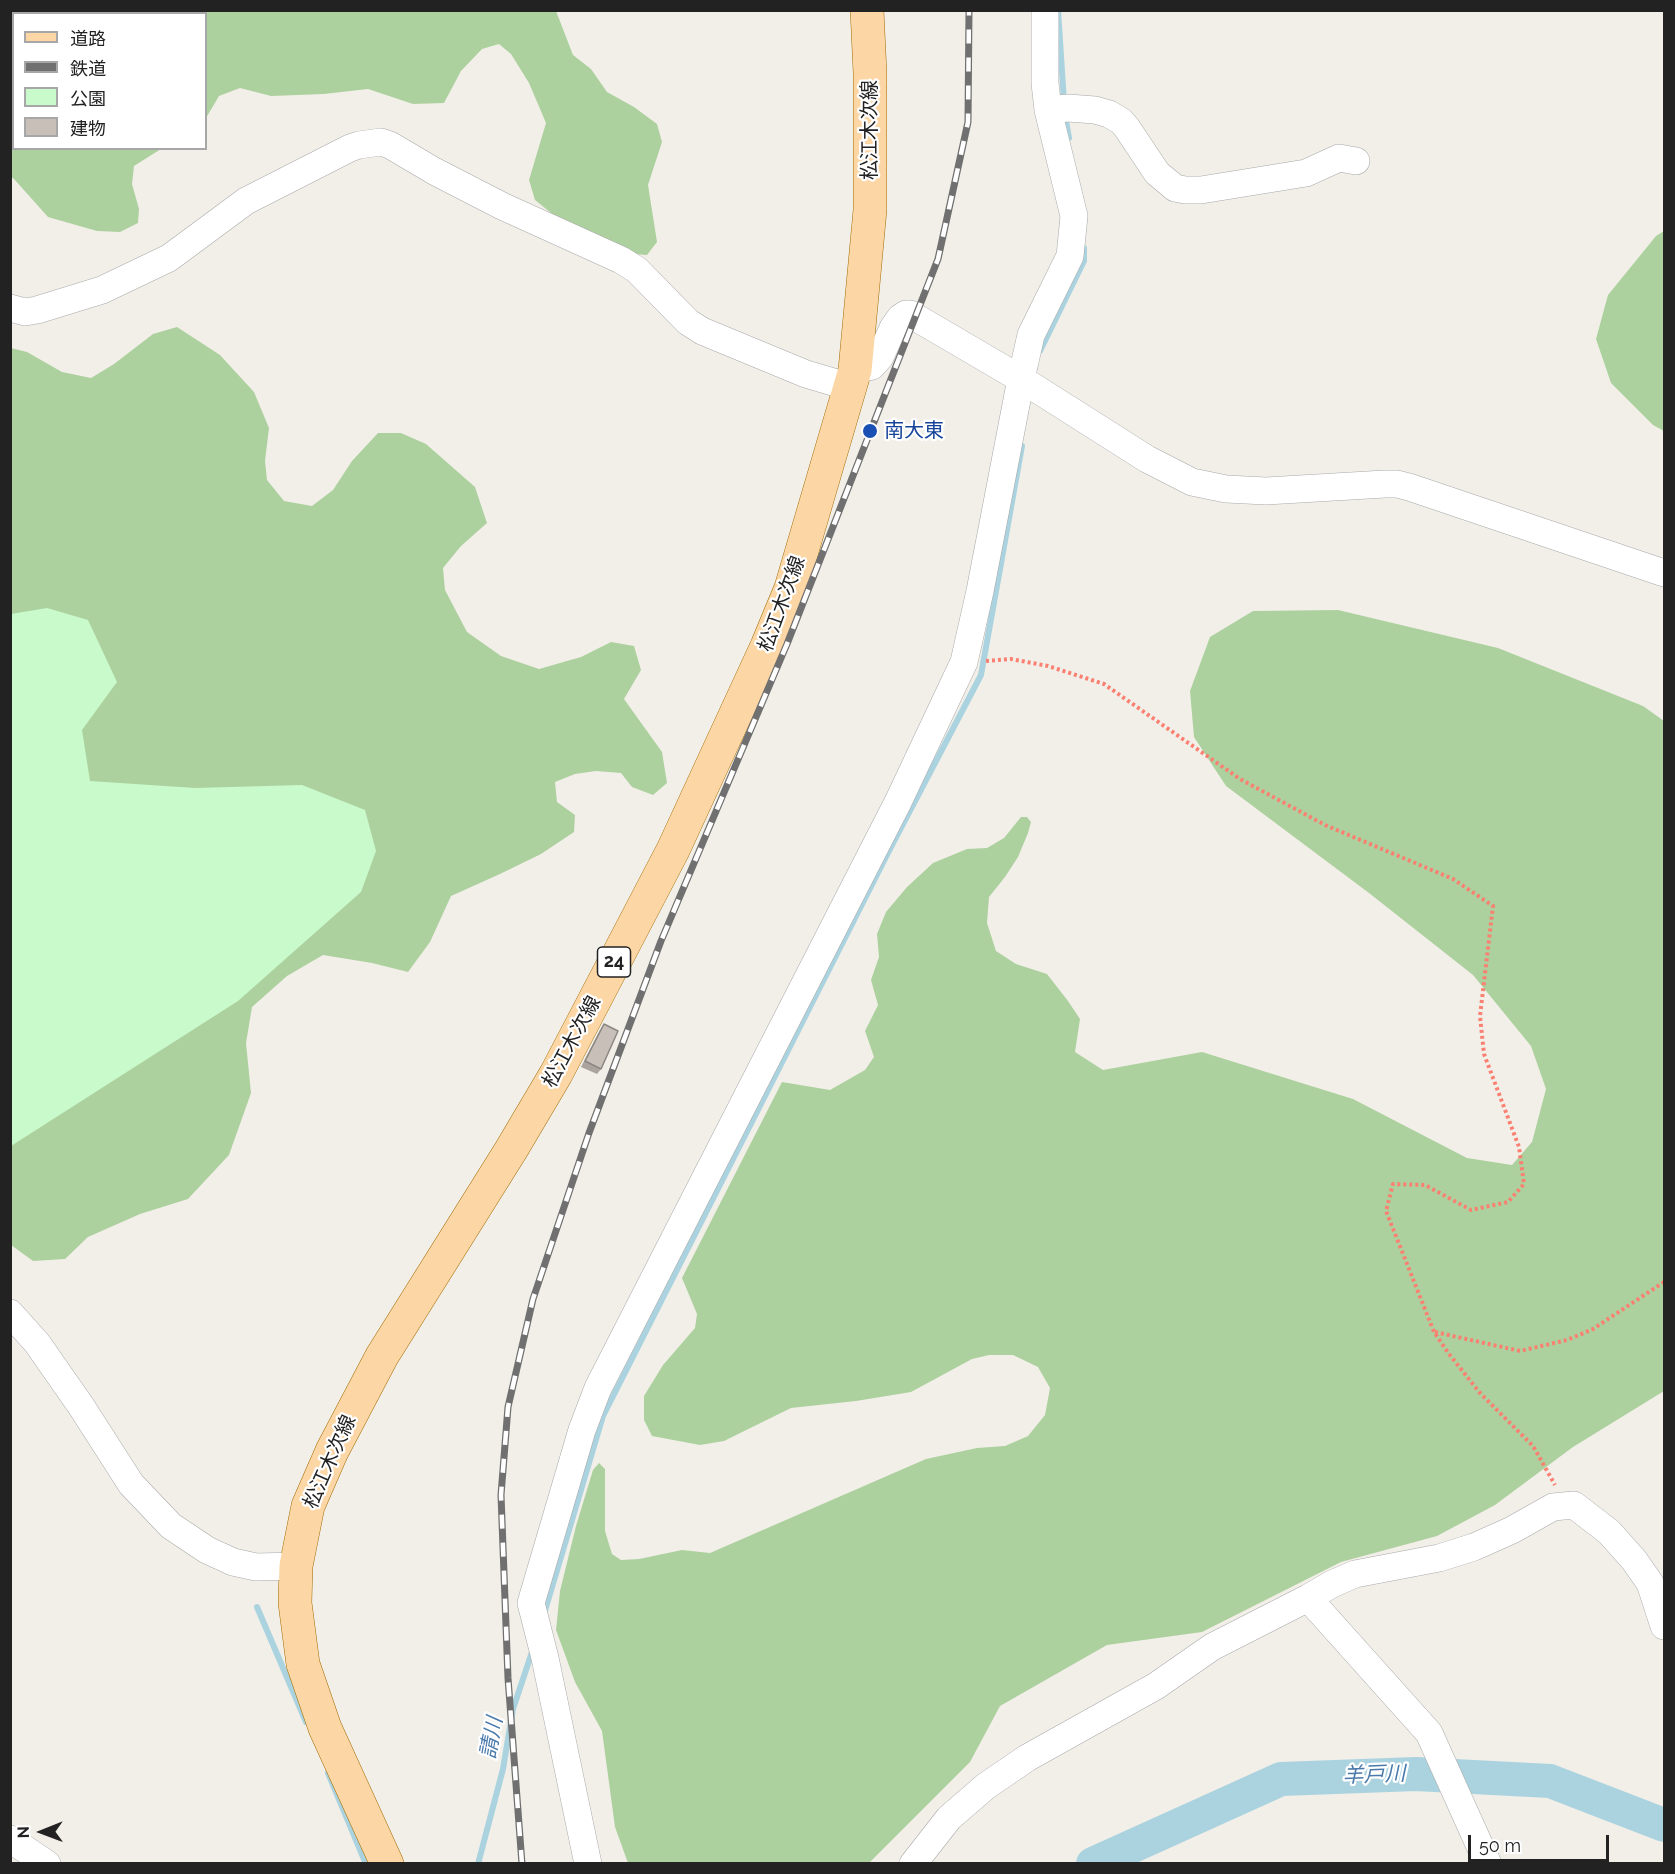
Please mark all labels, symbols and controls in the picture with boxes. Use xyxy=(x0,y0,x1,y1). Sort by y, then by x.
legend xyxy=(12,12,207,150)
text: 道路 xyxy=(70,28,106,49)
text: 鉄道 xyxy=(70,58,106,79)
street label: 松江木次線 xyxy=(858,80,882,180)
text: 公園 xyxy=(70,88,106,109)
text: 建物 xyxy=(70,118,106,139)
place label: 南大東 xyxy=(884,419,944,443)
marker: 南大東 xyxy=(861,422,879,440)
street label: 松江木次線 xyxy=(754,553,810,655)
road number: 24 xyxy=(598,947,630,977)
street label: 松江木次線 xyxy=(538,992,606,1092)
street label: 松江木次線 xyxy=(299,1411,361,1513)
water label: 請川 xyxy=(476,1715,508,1761)
water label: 羊戸川 xyxy=(1342,1761,1406,1789)
north arrow xyxy=(12,1802,72,1862)
scale bar xyxy=(1471,1823,1612,1861)
text: N xyxy=(14,1826,33,1839)
text: 50 m xyxy=(1479,1835,1521,1856)

